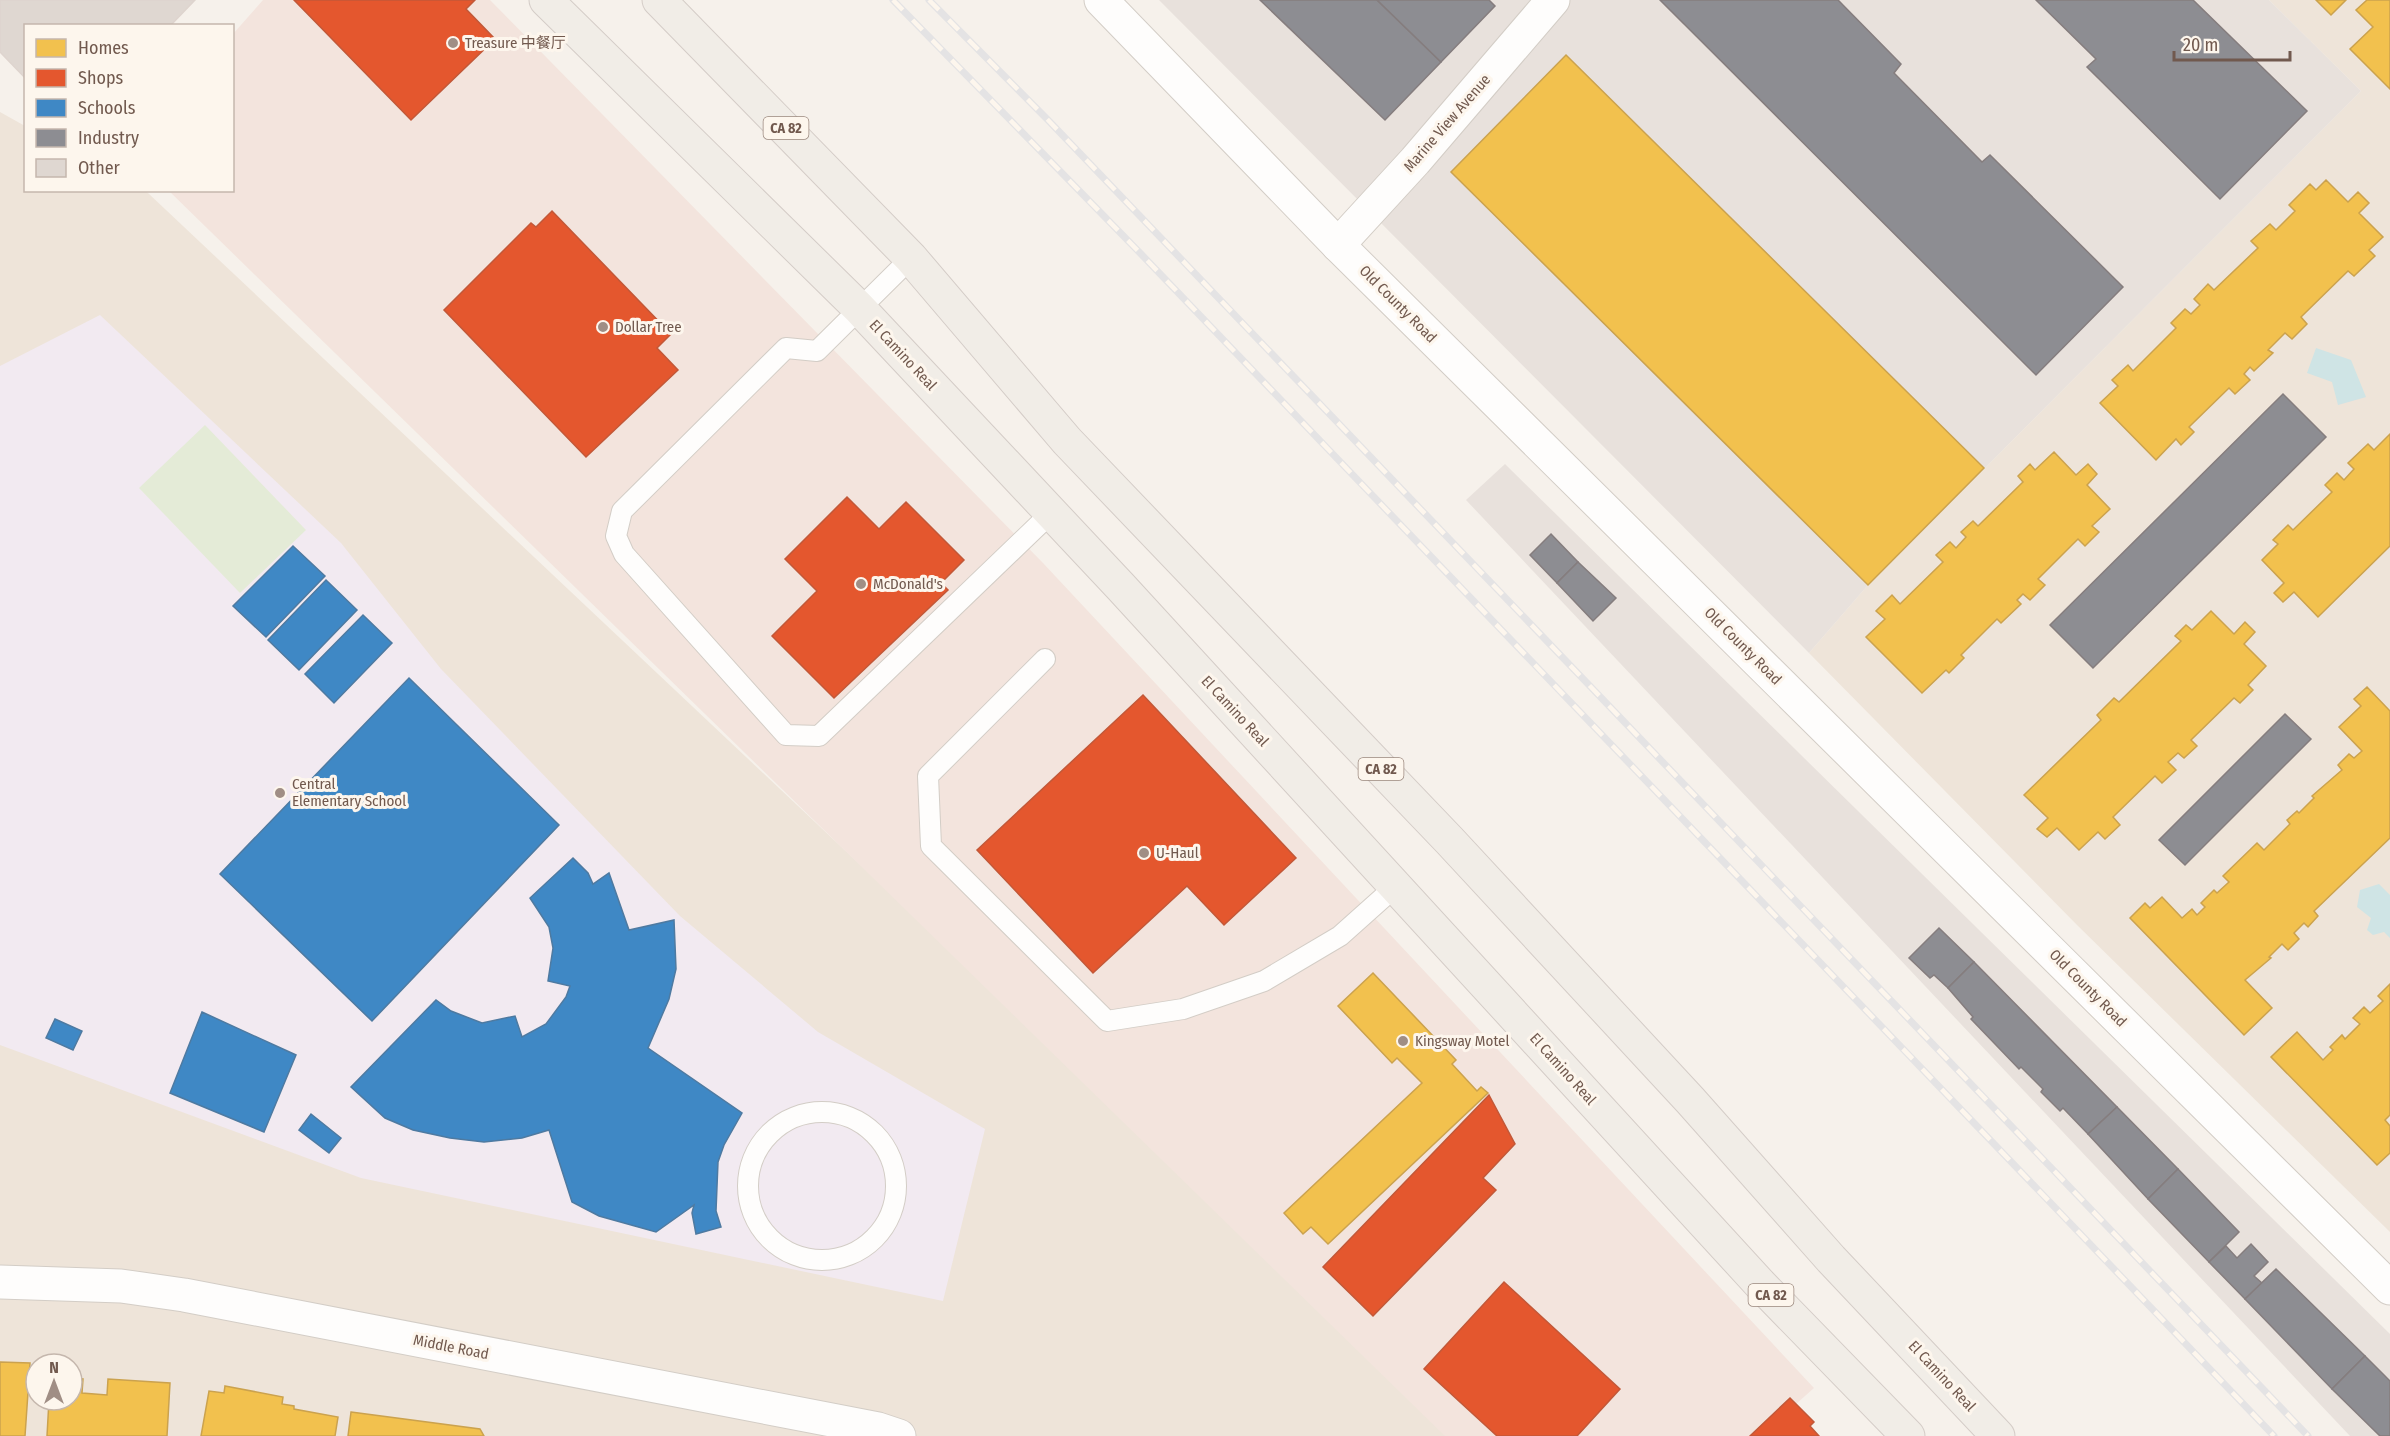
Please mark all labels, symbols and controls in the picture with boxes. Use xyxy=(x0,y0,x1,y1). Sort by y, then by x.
legend xyxy=(24,24,234,192)
scale bar xyxy=(2174,24,2290,62)
place label: Treasure 中餐厅 xyxy=(465,34,566,52)
text: 20 m xyxy=(2183,34,2218,56)
marker: Treasure 中餐厅 xyxy=(446,36,460,50)
text: Homes xyxy=(78,37,129,59)
text: Shops xyxy=(78,67,123,89)
street label: Marine View Avenue xyxy=(1400,71,1494,175)
text: Schools xyxy=(78,97,136,119)
road number: CA 82 xyxy=(764,117,808,139)
text: Industry xyxy=(78,127,139,149)
text: Other xyxy=(78,157,121,179)
street label: Old County Road xyxy=(1356,262,1440,346)
street label: El Camino Real xyxy=(866,316,940,394)
place label: Dollar Tree xyxy=(615,318,682,336)
marker: Dollar Tree xyxy=(596,320,610,334)
place label: McDonald's xyxy=(873,575,943,593)
marker: McDonald's xyxy=(854,577,868,591)
street label: Old County Road xyxy=(1701,604,1785,688)
street label: El Camino Real xyxy=(1198,672,1272,750)
road number: CA 82 xyxy=(1358,758,1404,780)
place label: Central Elementary School xyxy=(292,775,406,810)
marker: Central Elementary School xyxy=(273,786,287,800)
place label: U-Haul xyxy=(1156,844,1199,862)
marker: U-Haul xyxy=(1137,846,1151,860)
street label: Old County Road xyxy=(2046,946,2130,1030)
street label: El Camino Real xyxy=(1526,1029,1600,1109)
place label: Kingsway Motel xyxy=(1415,1032,1509,1050)
marker: Kingsway Motel xyxy=(1396,1034,1410,1048)
road number: CA 82 xyxy=(1748,1284,1794,1306)
street label: Middle Road xyxy=(412,1331,490,1363)
street label: El Camino Real xyxy=(1905,1337,1979,1415)
north arrow xyxy=(24,1352,84,1412)
text: N xyxy=(49,1358,59,1377)

